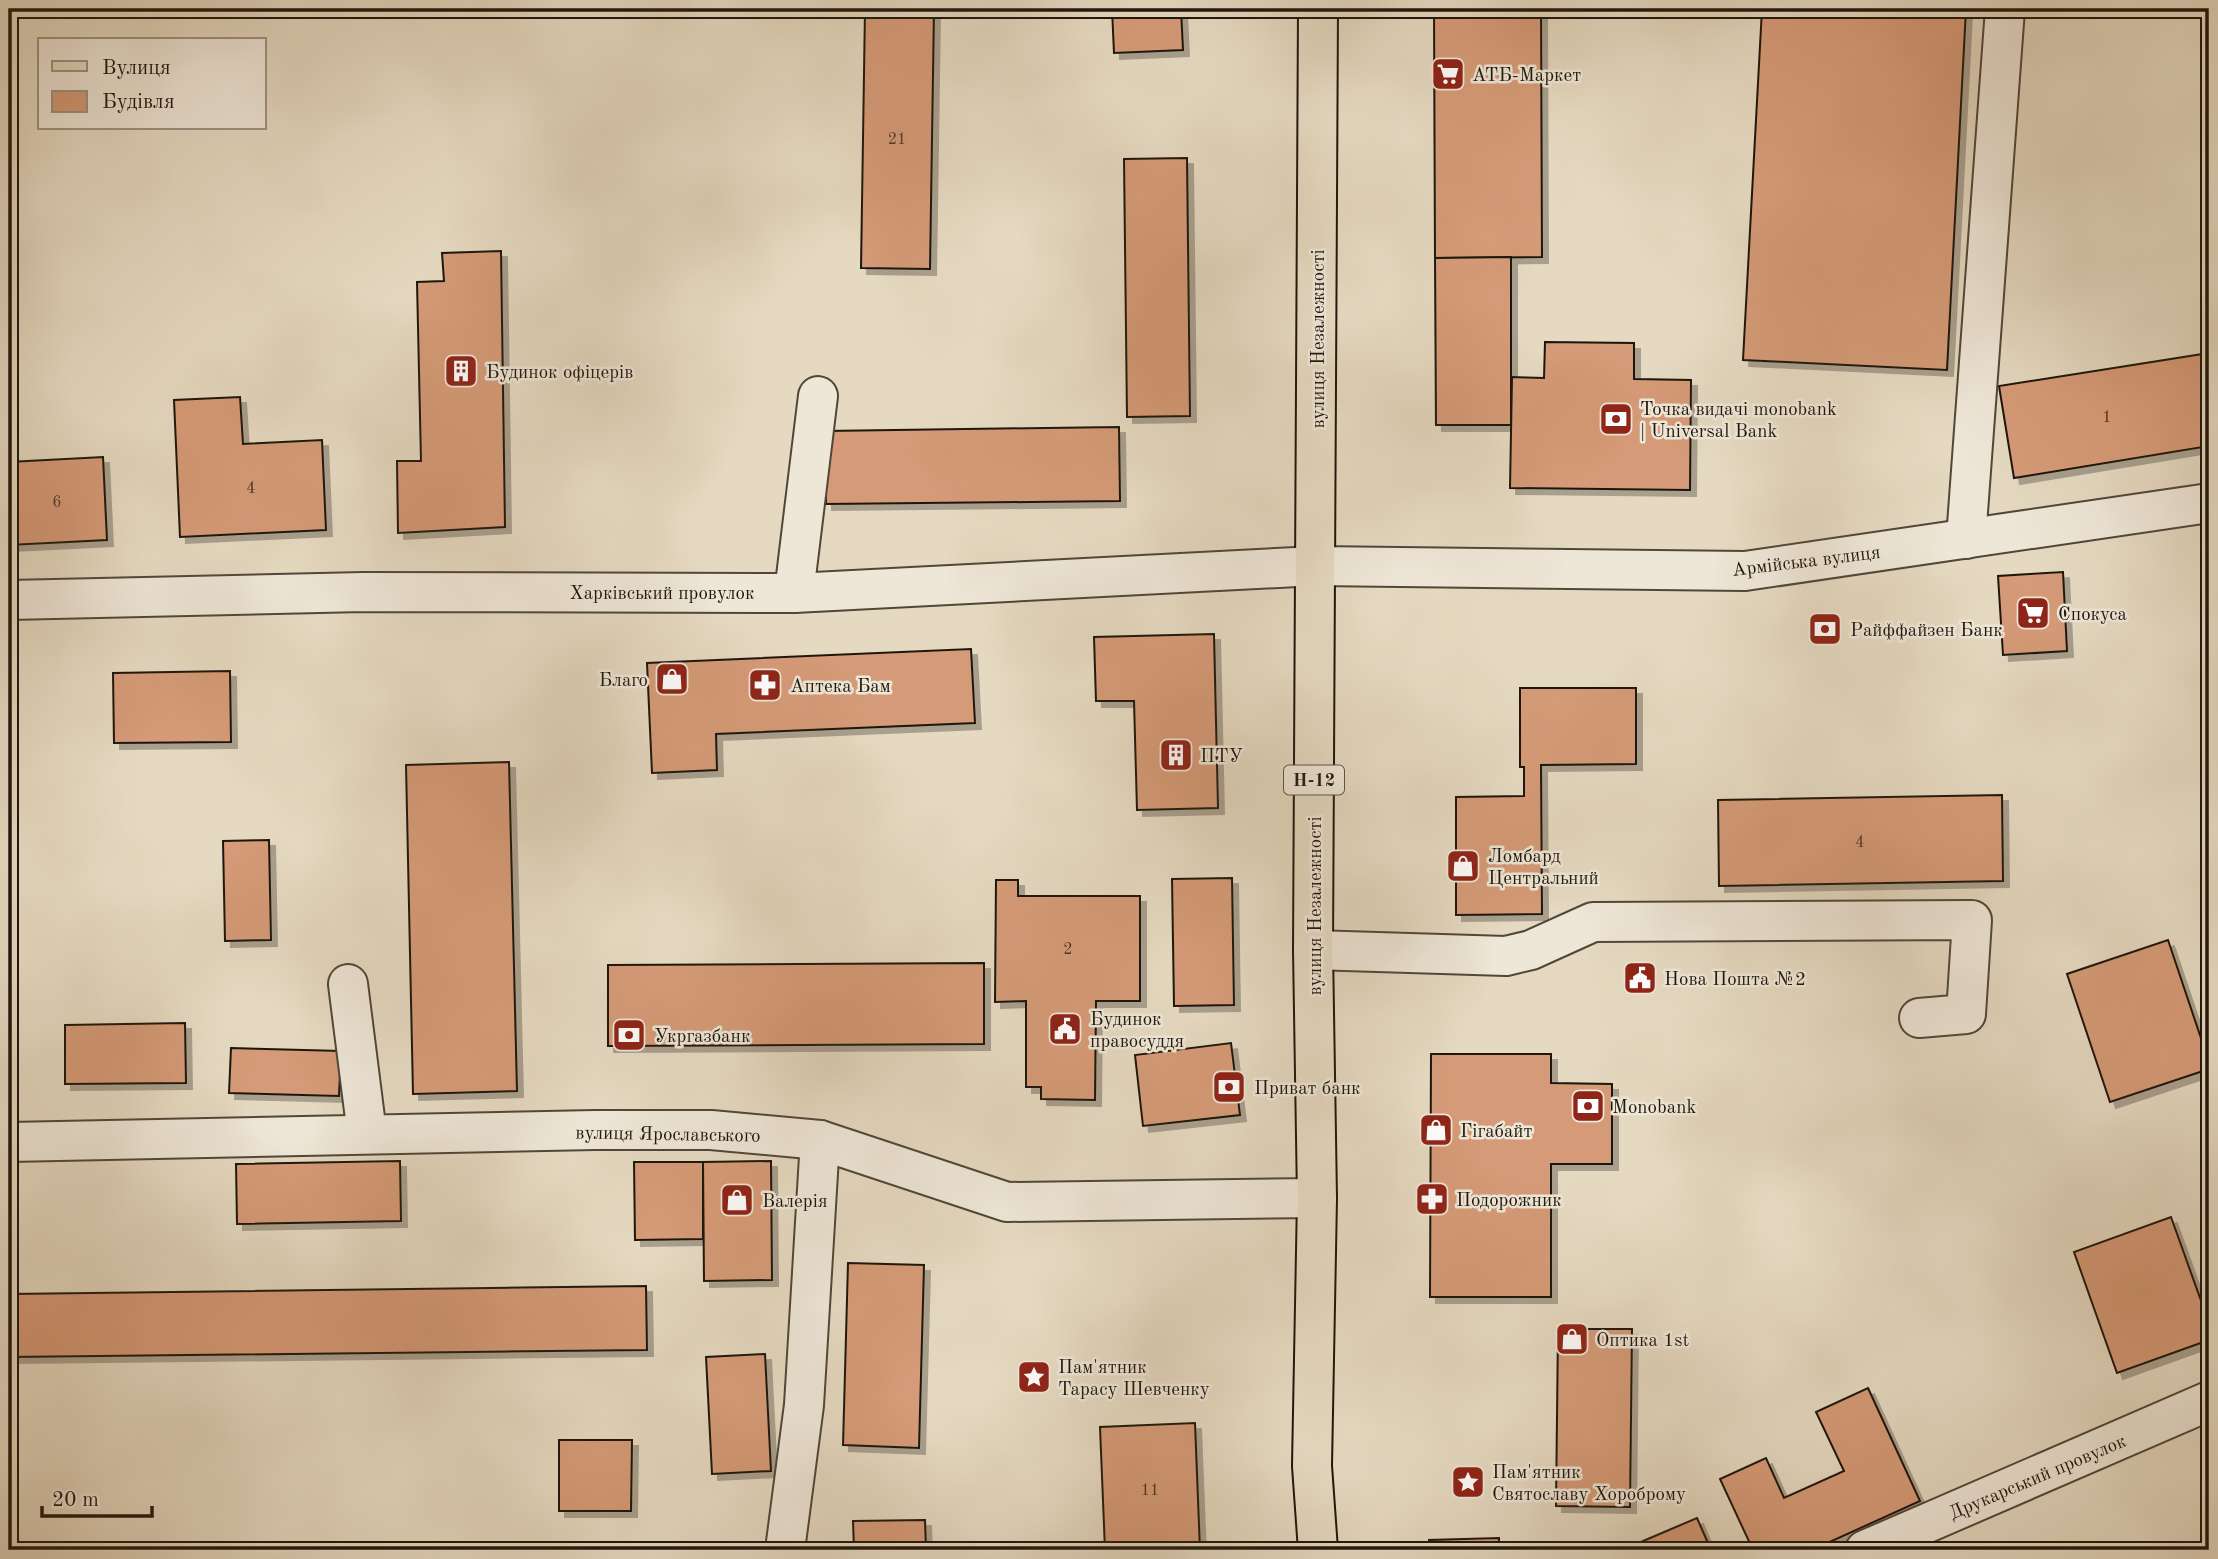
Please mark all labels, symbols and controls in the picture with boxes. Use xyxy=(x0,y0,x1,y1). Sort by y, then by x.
legend xyxy=(38,38,266,130)
supermarket icon: АТБ-Маркет xyxy=(1429,55,1467,93)
text: Вулиця xyxy=(102,58,171,79)
place label: АТБ-Маркет xyxy=(1472,67,1581,86)
text: Будівля xyxy=(102,92,175,113)
house number: 21 xyxy=(888,132,906,148)
street label: вулиця Незалежності xyxy=(1310,249,1329,429)
building icon: Будинок офіцерів xyxy=(442,352,480,390)
place label: Будинок офіцерів xyxy=(486,364,633,383)
bank icon: Точка видачі monobank | Universal Bank xyxy=(1597,400,1635,438)
place label: Точка видачі monobank | Universal Bank xyxy=(1640,401,1837,442)
house number: 1 xyxy=(2102,410,2112,426)
house number: 4 xyxy=(246,481,256,497)
house number: 6 xyxy=(52,495,62,511)
street label: Армійська вулиця xyxy=(1731,544,1882,581)
street label: Харківський провулок xyxy=(569,585,755,604)
supermarket icon: Спокуса xyxy=(2014,594,2052,632)
place label: Спокуса xyxy=(2058,606,2128,625)
bank icon: Райффайзен Банк xyxy=(1806,610,1844,648)
place label: Райффайзен Банк xyxy=(1850,622,2003,641)
shop icon: Благо xyxy=(653,660,691,698)
pharmacy icon: Аптека Бам xyxy=(746,666,784,704)
place label: Благо xyxy=(599,672,648,691)
place label: Аптека Бам xyxy=(790,678,891,697)
building icon: ПТУ xyxy=(1157,736,1195,774)
place label: ПТУ xyxy=(1200,748,1244,767)
road number: Н-12 xyxy=(1284,766,1344,794)
street label: вулиця Незалежності xyxy=(1307,816,1326,996)
house number: 4 xyxy=(1855,835,1865,851)
shop icon: Ломбард Центральний xyxy=(1444,847,1482,885)
place label: Ломбард Центральний xyxy=(1488,848,1599,889)
house number: 2 xyxy=(1063,942,1073,958)
public building icon: Нова Пошта №2 xyxy=(1621,959,1659,997)
place label: Нова Пошта №2 xyxy=(1664,971,1806,990)
public building icon: Будинок правосуддя xyxy=(1046,1010,1084,1048)
place label: Будинок правосуддя xyxy=(1090,1011,1184,1052)
bank icon: Укргазбанк xyxy=(610,1016,648,1054)
place label: Укргазбанк xyxy=(654,1028,751,1047)
bank icon: Приват банк xyxy=(1210,1068,1248,1106)
place label: Приват банк xyxy=(1254,1080,1361,1099)
bank icon: Monobank xyxy=(1569,1087,1607,1125)
place label: Monobank xyxy=(1612,1099,1696,1118)
shop icon: Гігабайт xyxy=(1417,1111,1455,1149)
place label: Гігабайт xyxy=(1460,1123,1533,1142)
street label: вулиця Ярославського xyxy=(575,1124,761,1147)
pharmacy icon: Подорожник xyxy=(1413,1180,1451,1218)
shop icon: Валерія xyxy=(718,1181,756,1219)
place label: Подорожник xyxy=(1456,1192,1562,1211)
place label: Валерія xyxy=(762,1193,828,1212)
shop icon: Оптика 1st xyxy=(1553,1320,1591,1358)
place label: Оптика 1st xyxy=(1596,1332,1689,1351)
place icon: Пам'ятник Тарасу Шевченку xyxy=(1015,1358,1053,1396)
place label: Пам'ятник Тарасу Шевченку xyxy=(1058,1359,1210,1400)
street label: Друкарський провулок xyxy=(1947,1432,2130,1524)
place icon: Пам'ятник Святославу Хороброму xyxy=(1449,1463,1487,1501)
place label: Пам'ятник Святославу Хороброму xyxy=(1492,1464,1686,1505)
scale bar xyxy=(42,1475,152,1519)
house number: 11 xyxy=(1141,1483,1159,1499)
text: 20 m xyxy=(52,1490,99,1511)

